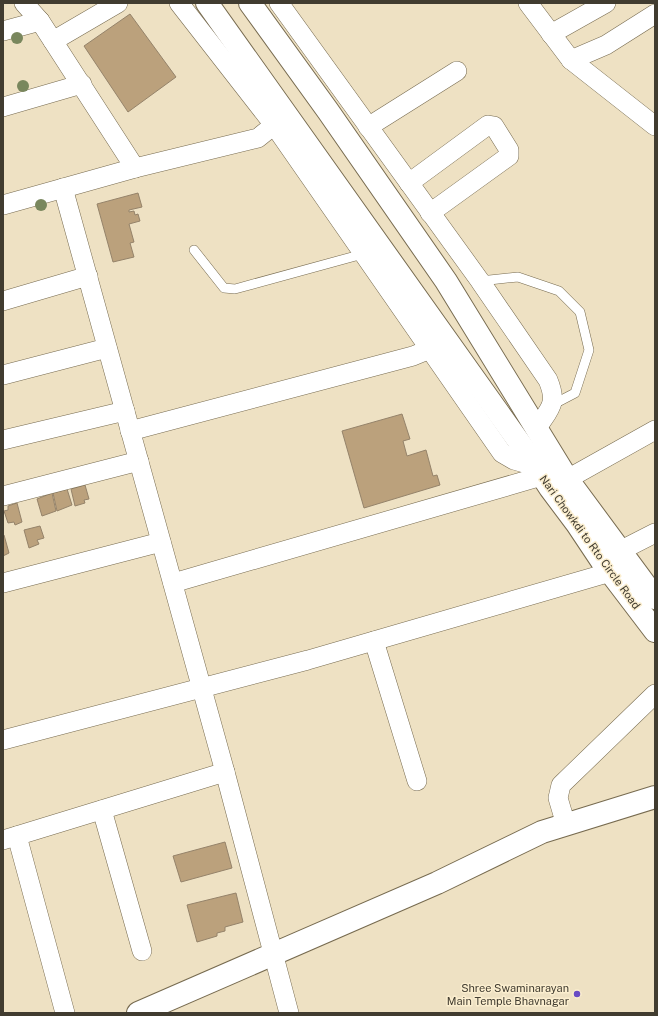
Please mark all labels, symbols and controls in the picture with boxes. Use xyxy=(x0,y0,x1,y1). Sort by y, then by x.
street label: Nari Chowkdi to Rto Circle Road xyxy=(537,473,643,611)
place label: Shree Swaminarayan Main Temple Bhavnagar xyxy=(447,982,569,1007)
marker: Shree Swaminarayan Main Temple Bhavnagar xyxy=(572,989,582,999)

